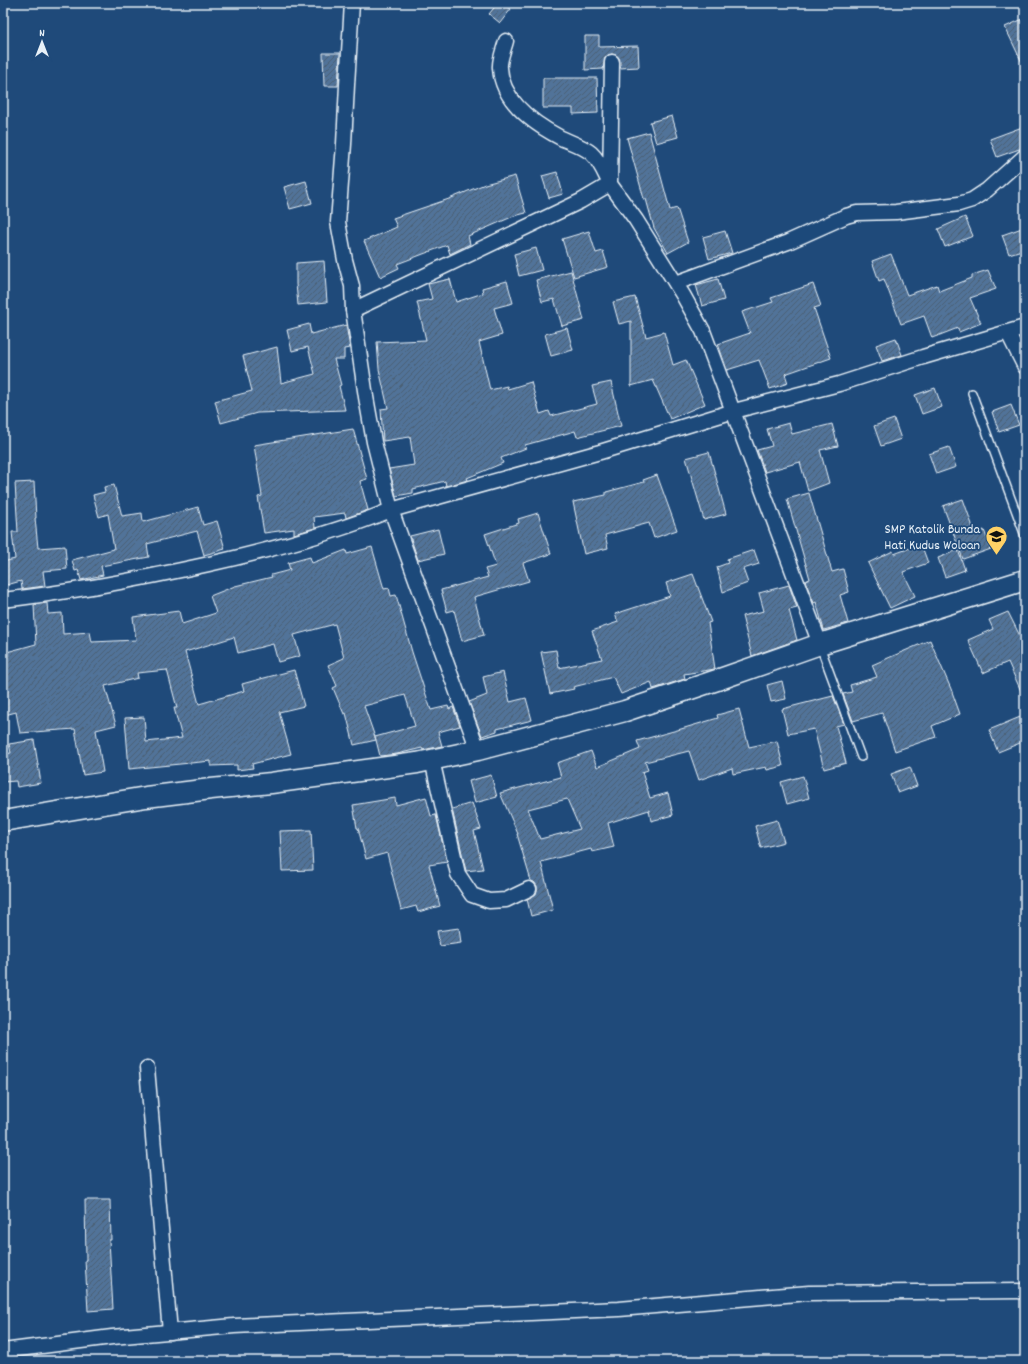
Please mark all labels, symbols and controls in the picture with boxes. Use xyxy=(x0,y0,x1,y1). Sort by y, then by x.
north arrow xyxy=(22,22,62,62)
text: N xyxy=(39,26,45,42)
place label: SMP Katolik Bunda Hati Kudus Woloan xyxy=(884,520,980,556)
school or university icon: SMP Katolik Bunda Hati Kudus Woloan xyxy=(983,523,1009,556)

